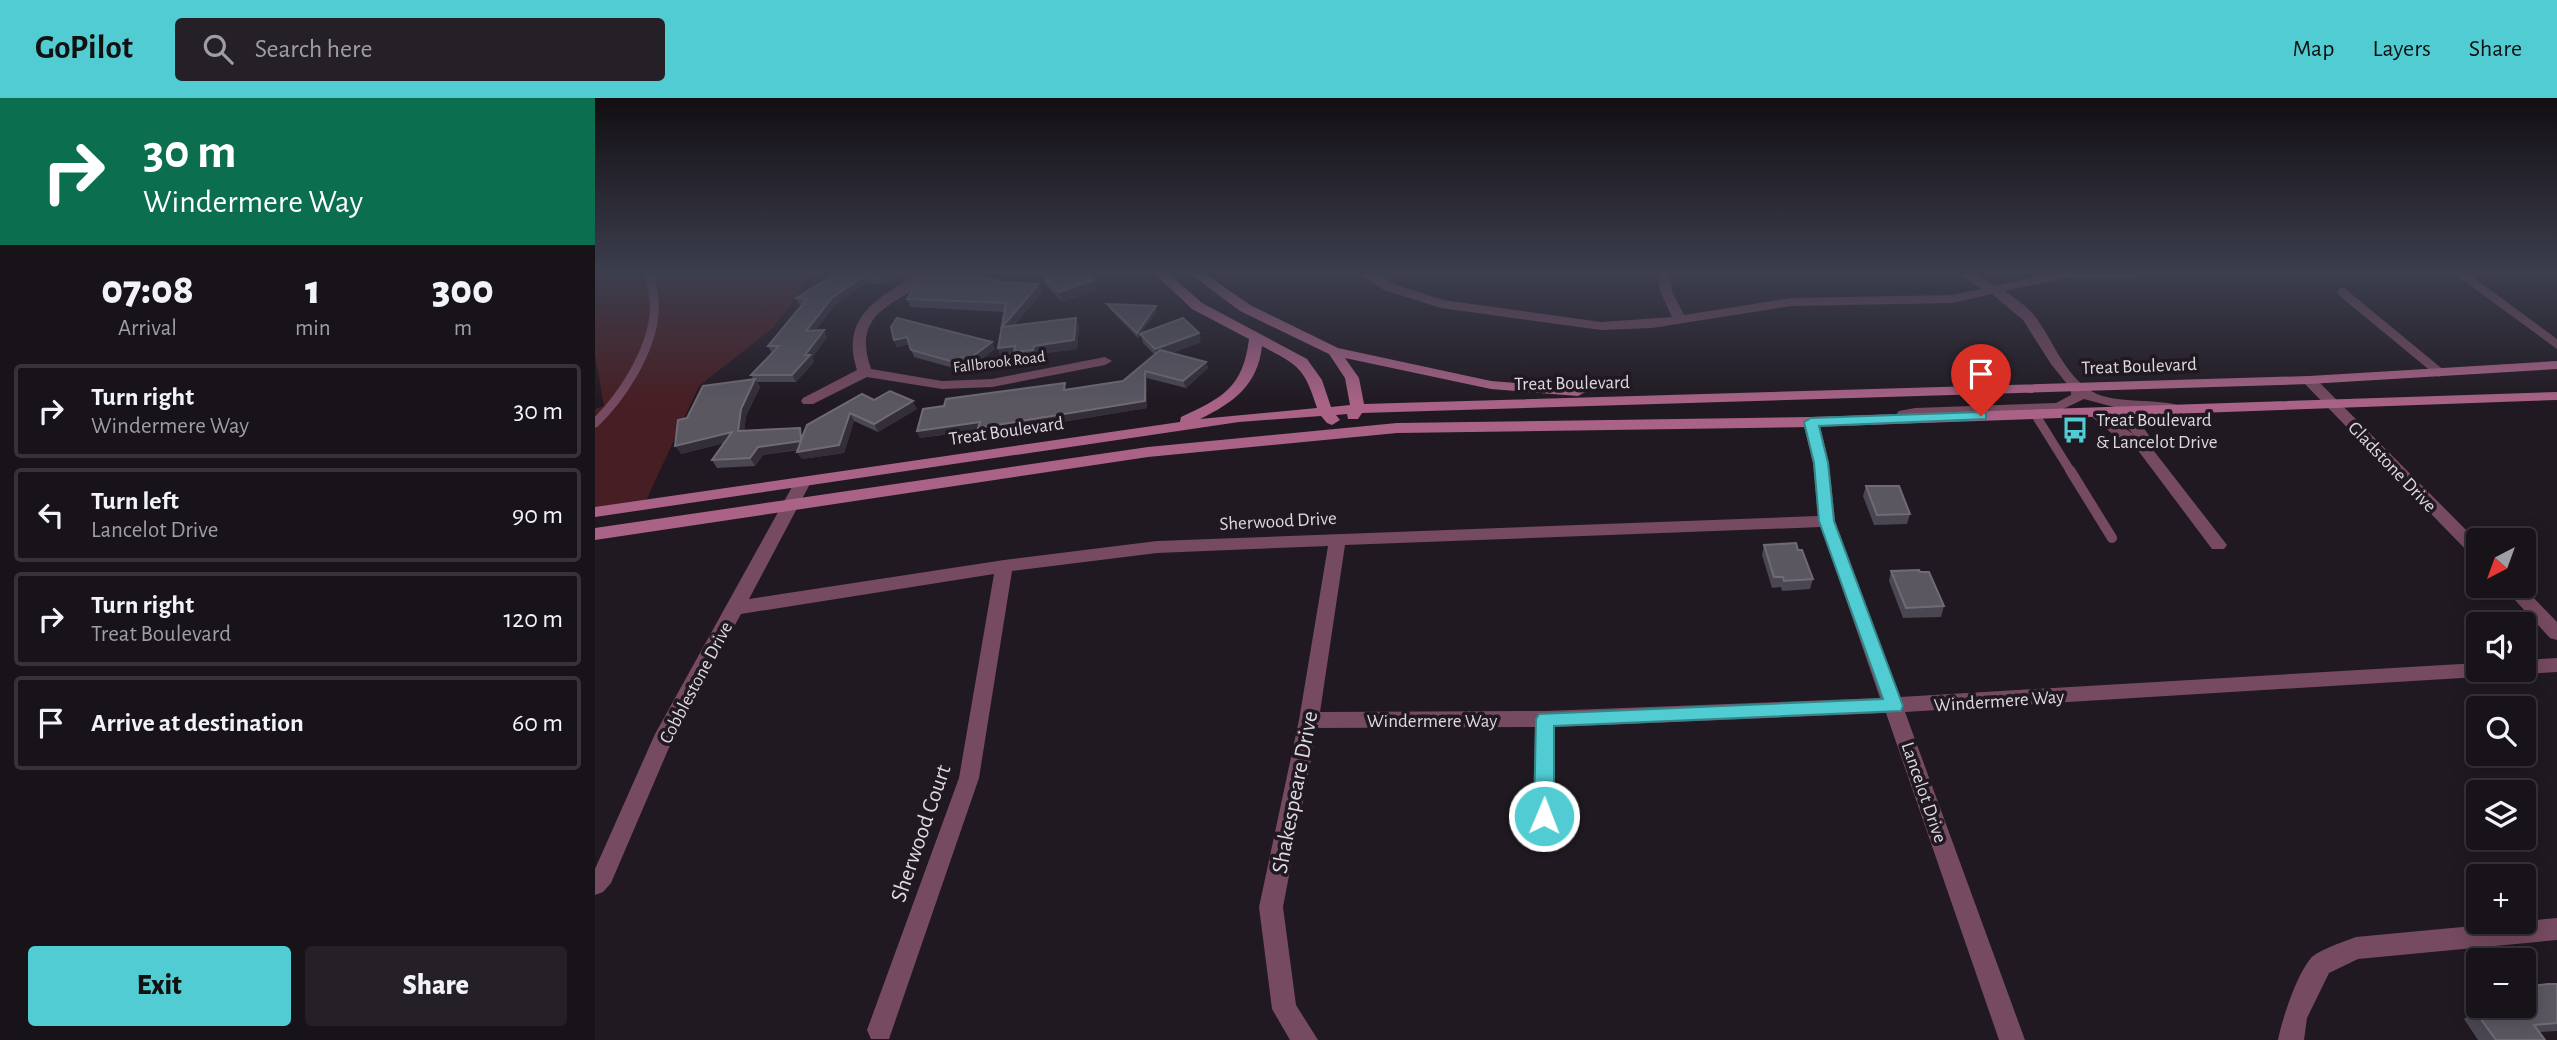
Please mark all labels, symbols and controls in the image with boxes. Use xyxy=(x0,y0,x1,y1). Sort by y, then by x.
search box xyxy=(175,18,665,81)
icon: search xyxy=(199,30,237,68)
text: GoPilot xyxy=(35,32,133,65)
text: Search here xyxy=(255,36,372,62)
text: Map xyxy=(2292,37,2334,61)
text: Layers xyxy=(2372,37,2431,61)
text: Share xyxy=(2469,37,2522,61)
icon: right xyxy=(28,126,119,217)
text: 30 m xyxy=(143,128,237,177)
text: Windermere Way xyxy=(143,186,363,218)
text: 07:08 xyxy=(101,269,194,311)
text: 1 xyxy=(305,269,321,311)
text: 300 xyxy=(432,269,494,311)
text: Arrival xyxy=(118,317,177,340)
text: min xyxy=(295,317,331,340)
text: m xyxy=(454,317,472,340)
pin xyxy=(1951,344,2011,416)
street label: Fallbrook Road xyxy=(952,348,1046,376)
icon: arrive xyxy=(1962,355,2000,393)
street label: Treat Boulevard xyxy=(2081,355,2197,378)
street label: Treat Boulevard xyxy=(1514,373,1630,394)
text: Turn right xyxy=(91,384,194,410)
icon: right xyxy=(32,392,70,430)
text: 30 m xyxy=(513,398,563,424)
place label: Treat Boulevard & Lancelot Drive xyxy=(2096,411,2217,452)
street label: Treat Boulevard xyxy=(948,414,1065,449)
text: Windermere Way xyxy=(91,415,249,438)
bus stop icon: Treat Boulevard & Lancelot Drive xyxy=(2060,415,2090,445)
street label: Gladstone Drive xyxy=(2344,418,2440,516)
text: Turn left xyxy=(91,488,179,514)
icon: left xyxy=(32,496,70,534)
text: 90 m xyxy=(512,502,563,528)
street label: Sherwood Drive xyxy=(1219,509,1337,534)
text: Lancelot Drive xyxy=(91,519,218,542)
north arrow xyxy=(2466,528,2536,598)
map controls xyxy=(2466,528,2536,1018)
text: Turn right xyxy=(91,592,194,618)
icon: right xyxy=(32,600,70,638)
text: 120 m xyxy=(503,606,563,632)
button: sound xyxy=(2466,612,2536,682)
street label: Cobblestone Drive xyxy=(656,619,736,747)
text: Treat Boulevard xyxy=(91,623,231,646)
street label: Windermere Way xyxy=(1933,687,2065,716)
button: search xyxy=(2466,696,2536,766)
icon: arrive xyxy=(32,704,70,742)
street label: Shakespeare Drive xyxy=(1268,709,1322,875)
text: Arrive at destination xyxy=(91,710,304,736)
text: 60 m xyxy=(512,710,563,736)
street label: Windermere Way xyxy=(1367,712,1497,731)
street label: Lancelot Drive xyxy=(1897,740,1950,845)
street label: Sherwood Court xyxy=(887,761,956,905)
position arrow xyxy=(1507,779,1581,853)
button: layers xyxy=(2466,780,2536,850)
button: + xyxy=(2466,864,2536,934)
button: Exit xyxy=(28,946,291,1026)
button: Share xyxy=(305,946,567,1026)
button: − xyxy=(2466,948,2536,1018)

